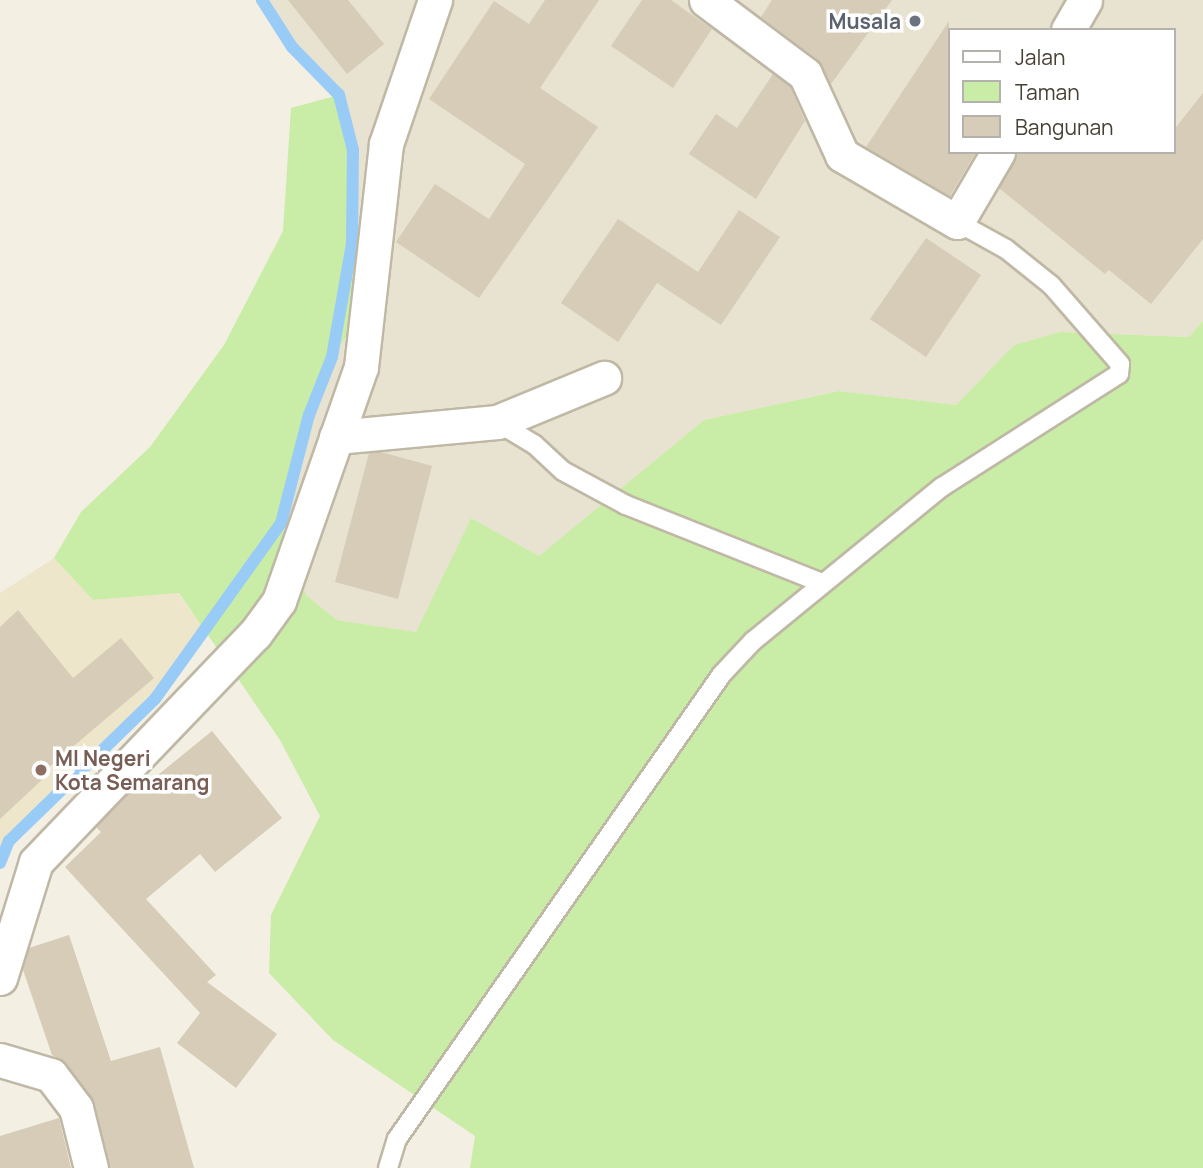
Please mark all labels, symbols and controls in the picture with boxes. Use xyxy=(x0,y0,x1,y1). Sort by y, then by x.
place label: Musala xyxy=(828,8,901,34)
marker: Musala xyxy=(907,13,923,29)
legend xyxy=(948,28,1175,154)
text: Jalan xyxy=(1015,43,1065,71)
text: Taman xyxy=(1015,78,1080,106)
text: Bangunan xyxy=(1015,113,1114,141)
place label: MI Negeri Kota Semarang xyxy=(55,745,210,795)
marker: MI Negeri Kota Semarang xyxy=(33,762,49,778)

